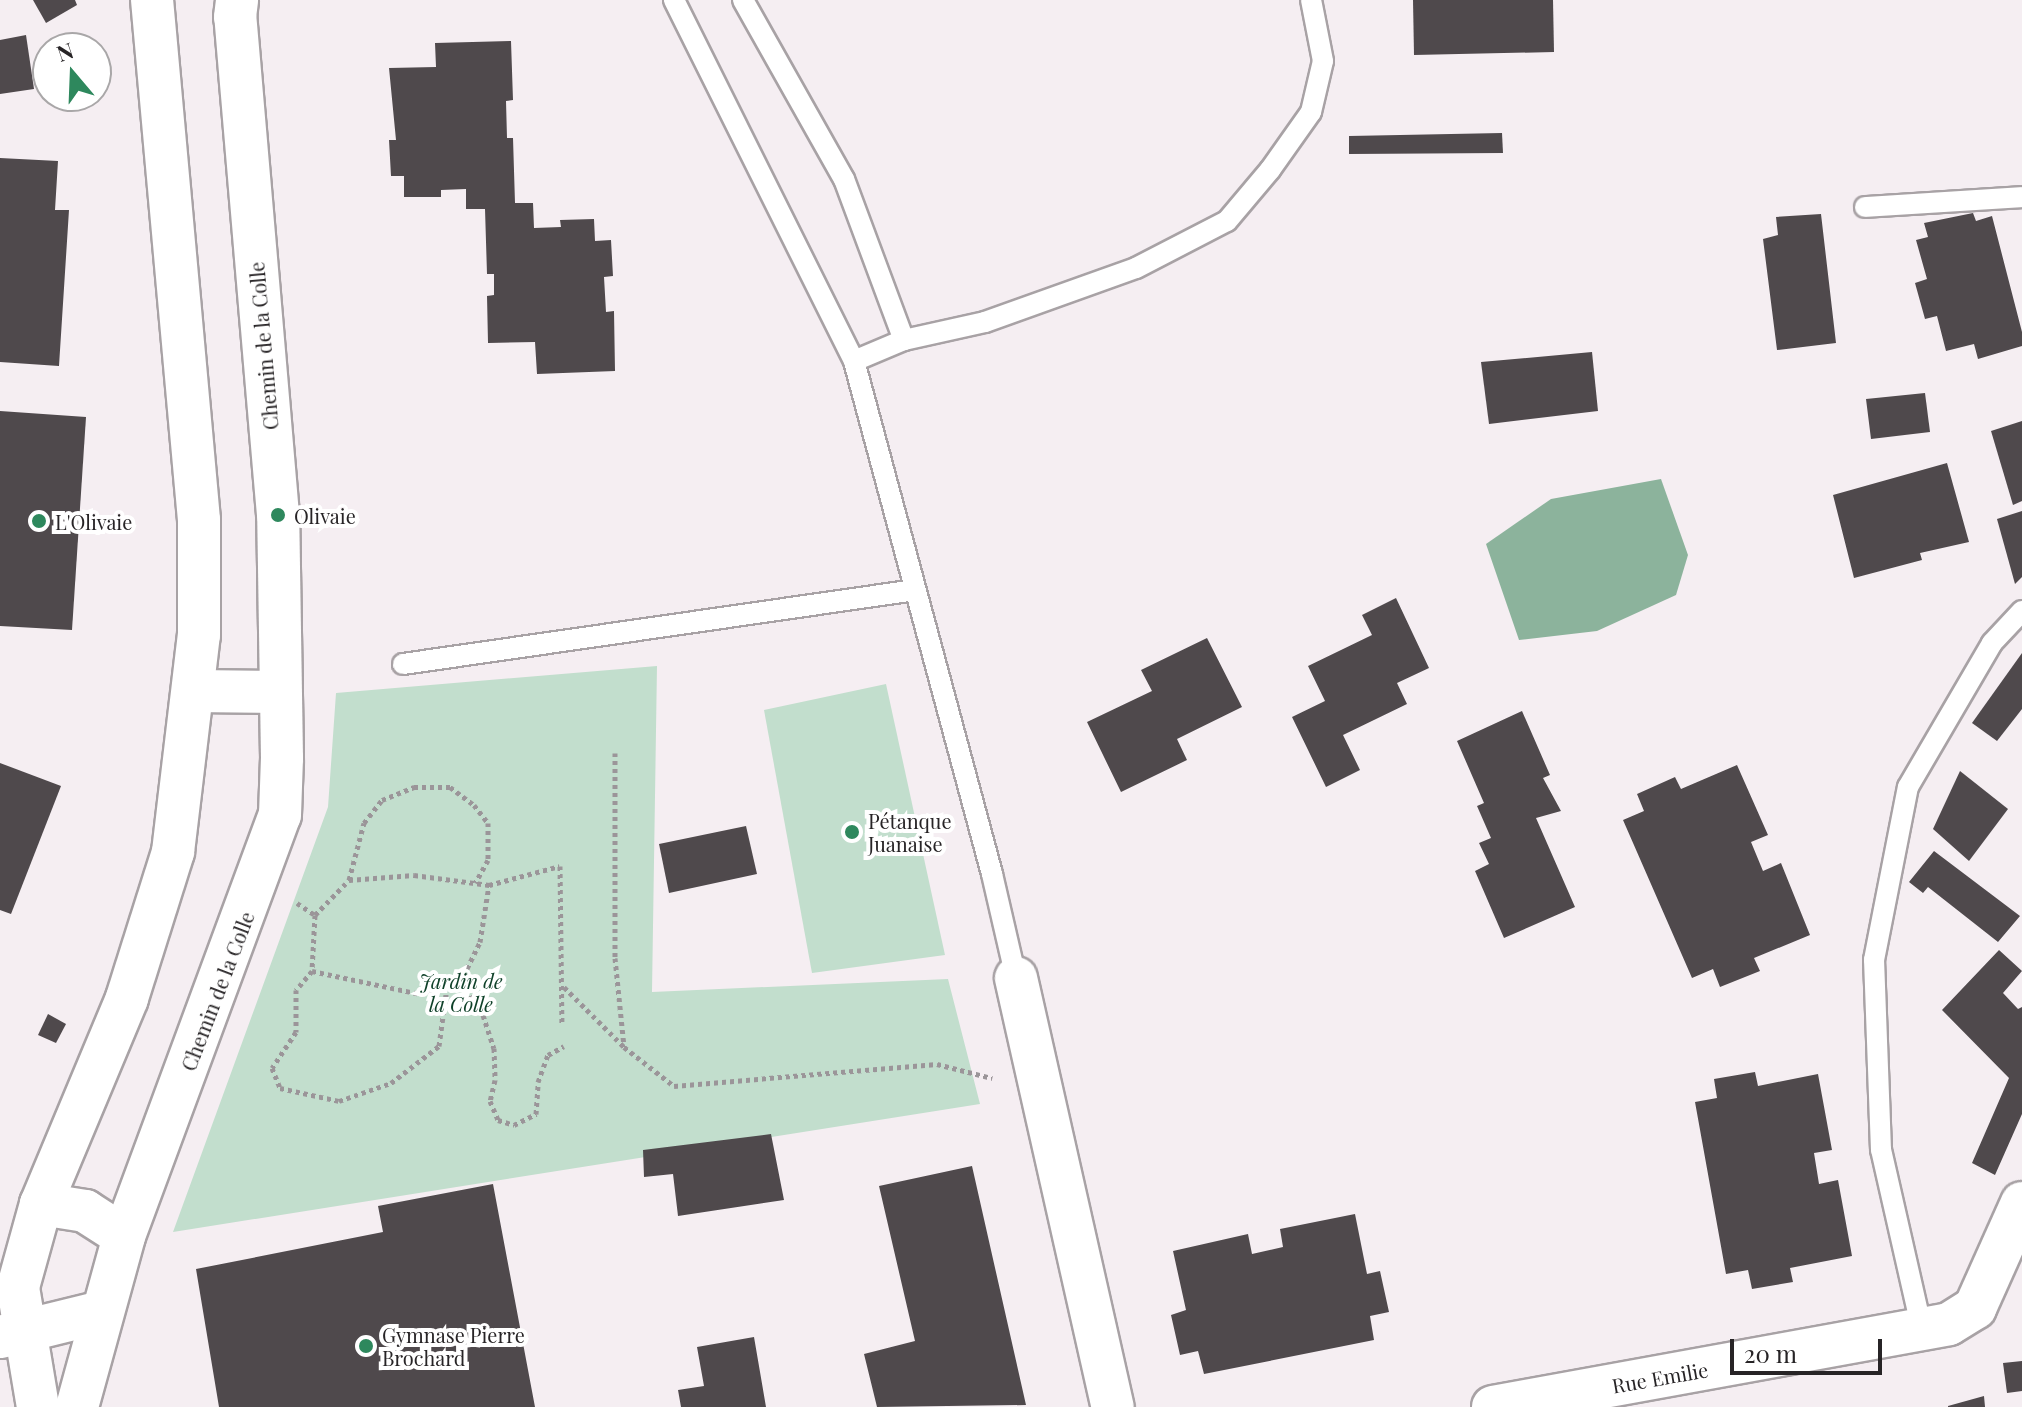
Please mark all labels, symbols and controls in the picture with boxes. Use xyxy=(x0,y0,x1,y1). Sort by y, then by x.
north arrow xyxy=(32,32,112,112)
text: N xyxy=(52,34,77,68)
street label: Chemin de la Colle xyxy=(244,261,282,431)
place label: Olivaie xyxy=(294,503,356,527)
marker: Olivaie xyxy=(269,506,287,524)
place label: L'Olivaie xyxy=(55,509,132,533)
marker: L'Olivaie xyxy=(30,512,48,530)
place label: Pétanque Juanaise xyxy=(868,808,952,855)
marker: Pétanque Juanaise xyxy=(843,823,861,841)
street label: Chemin de la Colle xyxy=(175,908,259,1074)
park label: Jardin de la Colle xyxy=(419,968,503,1015)
place label: Gymnase Pierre Brochard xyxy=(382,1322,525,1369)
scale bar xyxy=(1734,1323,1886,1373)
marker: Gymnase Pierre Brochard xyxy=(357,1337,375,1355)
text: 20 m xyxy=(1744,1337,1797,1369)
street label: Rue Emilie xyxy=(1610,1357,1710,1397)

